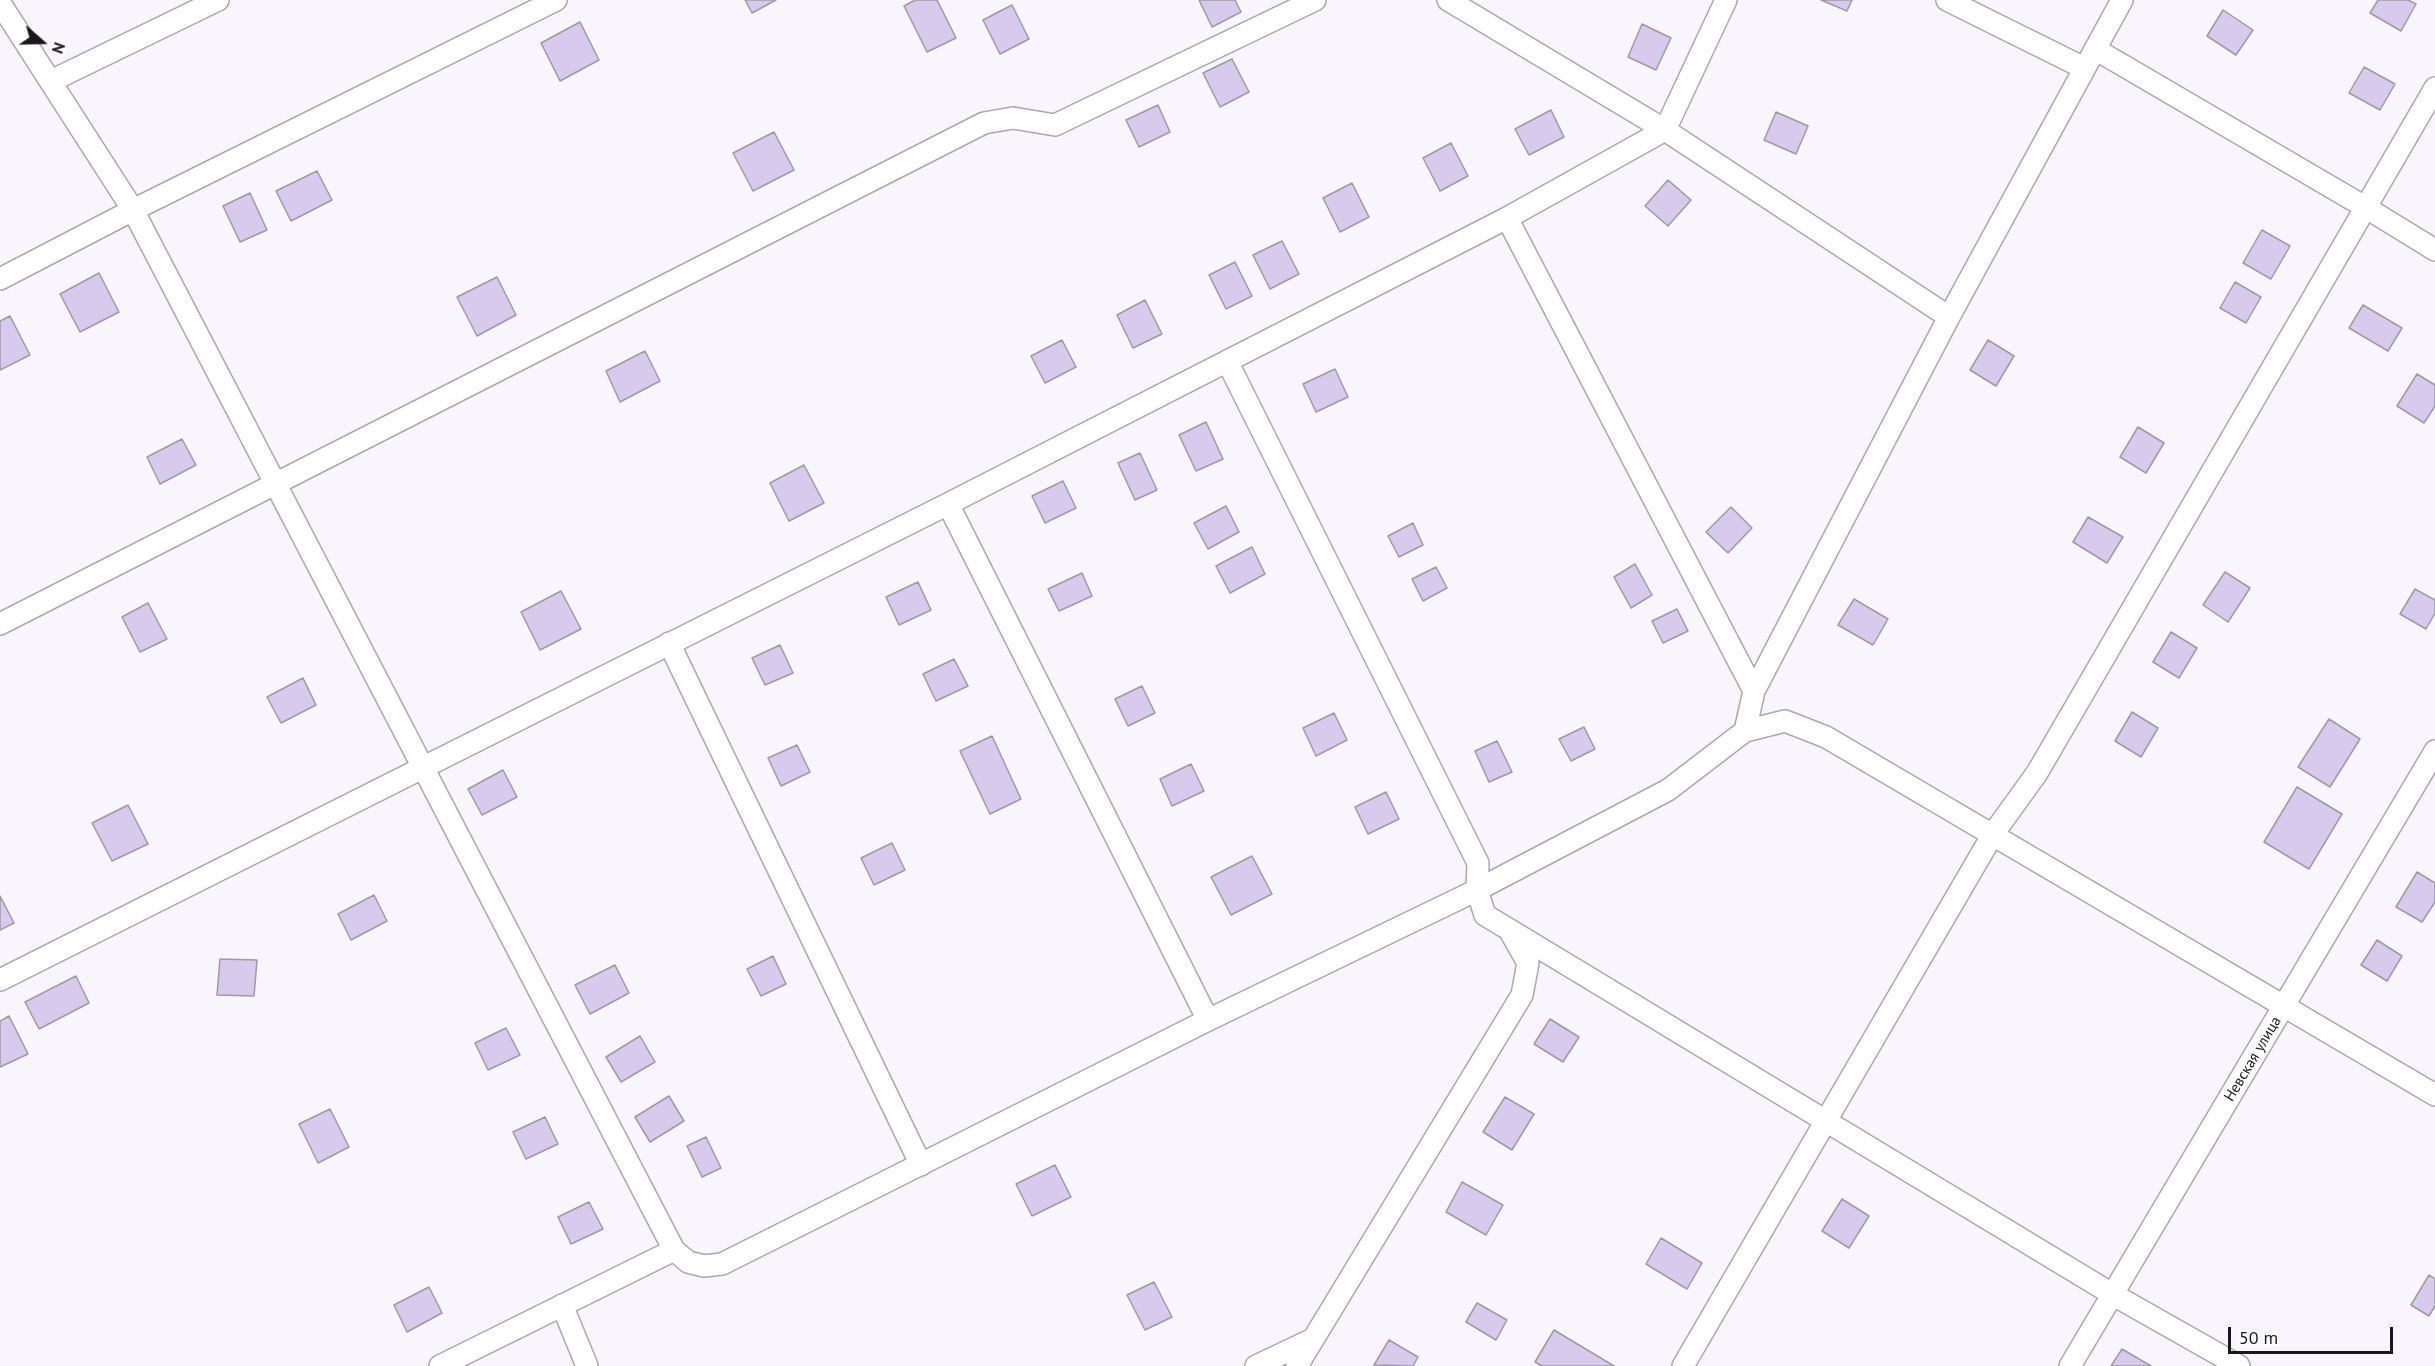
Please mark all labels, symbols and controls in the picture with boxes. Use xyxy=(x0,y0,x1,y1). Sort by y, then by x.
north arrow xyxy=(12,12,72,72)
text: N xyxy=(48,40,70,57)
street label: Невская улица xyxy=(2221,1013,2285,1105)
scale bar xyxy=(2231,1315,2396,1353)
text: 50 m xyxy=(2239,1326,2278,1349)

